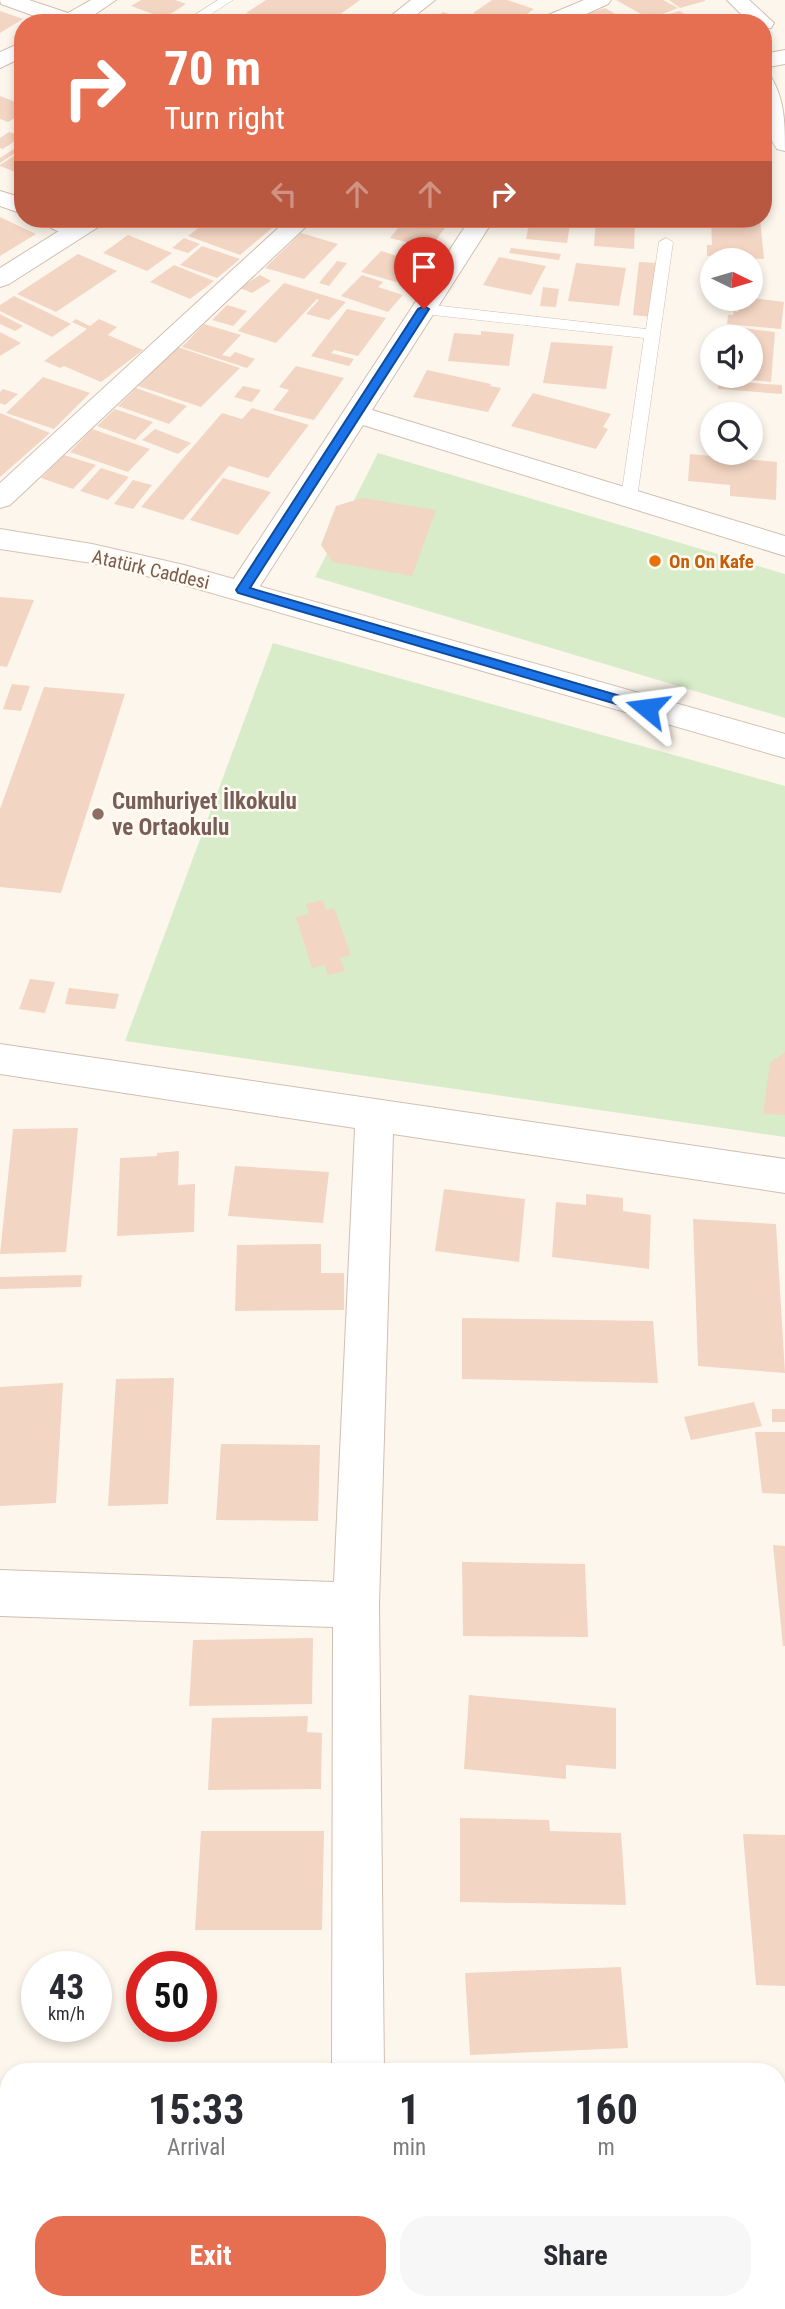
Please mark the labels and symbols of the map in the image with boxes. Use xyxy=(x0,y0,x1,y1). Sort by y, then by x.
pin xyxy=(394,237,454,309)
north arrow xyxy=(700,248,763,312)
street label: Atatürk Caddesi xyxy=(90,545,212,594)
place label: On On Kafe xyxy=(669,550,754,573)
marker: On On Kafe xyxy=(647,553,663,569)
position arrow xyxy=(610,671,684,745)
place label: Cumhuriyet İlkokulu ve Ortaokulu xyxy=(112,787,297,841)
marker: Cumhuriyet İlkokulu ve Ortaokulu xyxy=(90,806,106,822)
speed limit sign: 50 xyxy=(126,1951,217,2042)

